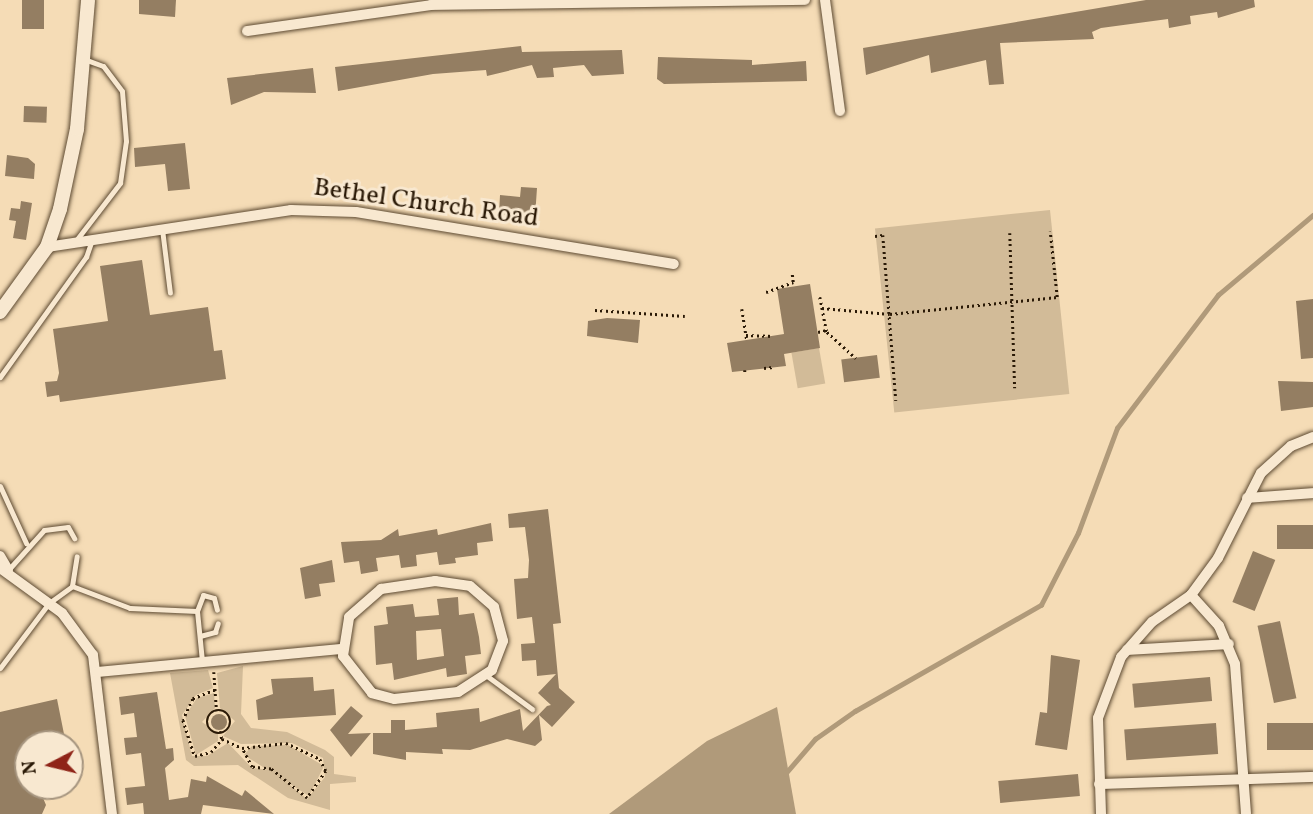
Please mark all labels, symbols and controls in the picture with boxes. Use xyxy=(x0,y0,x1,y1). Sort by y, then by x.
street label: Bethel Church Road xyxy=(312,173,540,235)
north arrow xyxy=(14,730,84,800)
text: N xyxy=(16,759,44,776)

